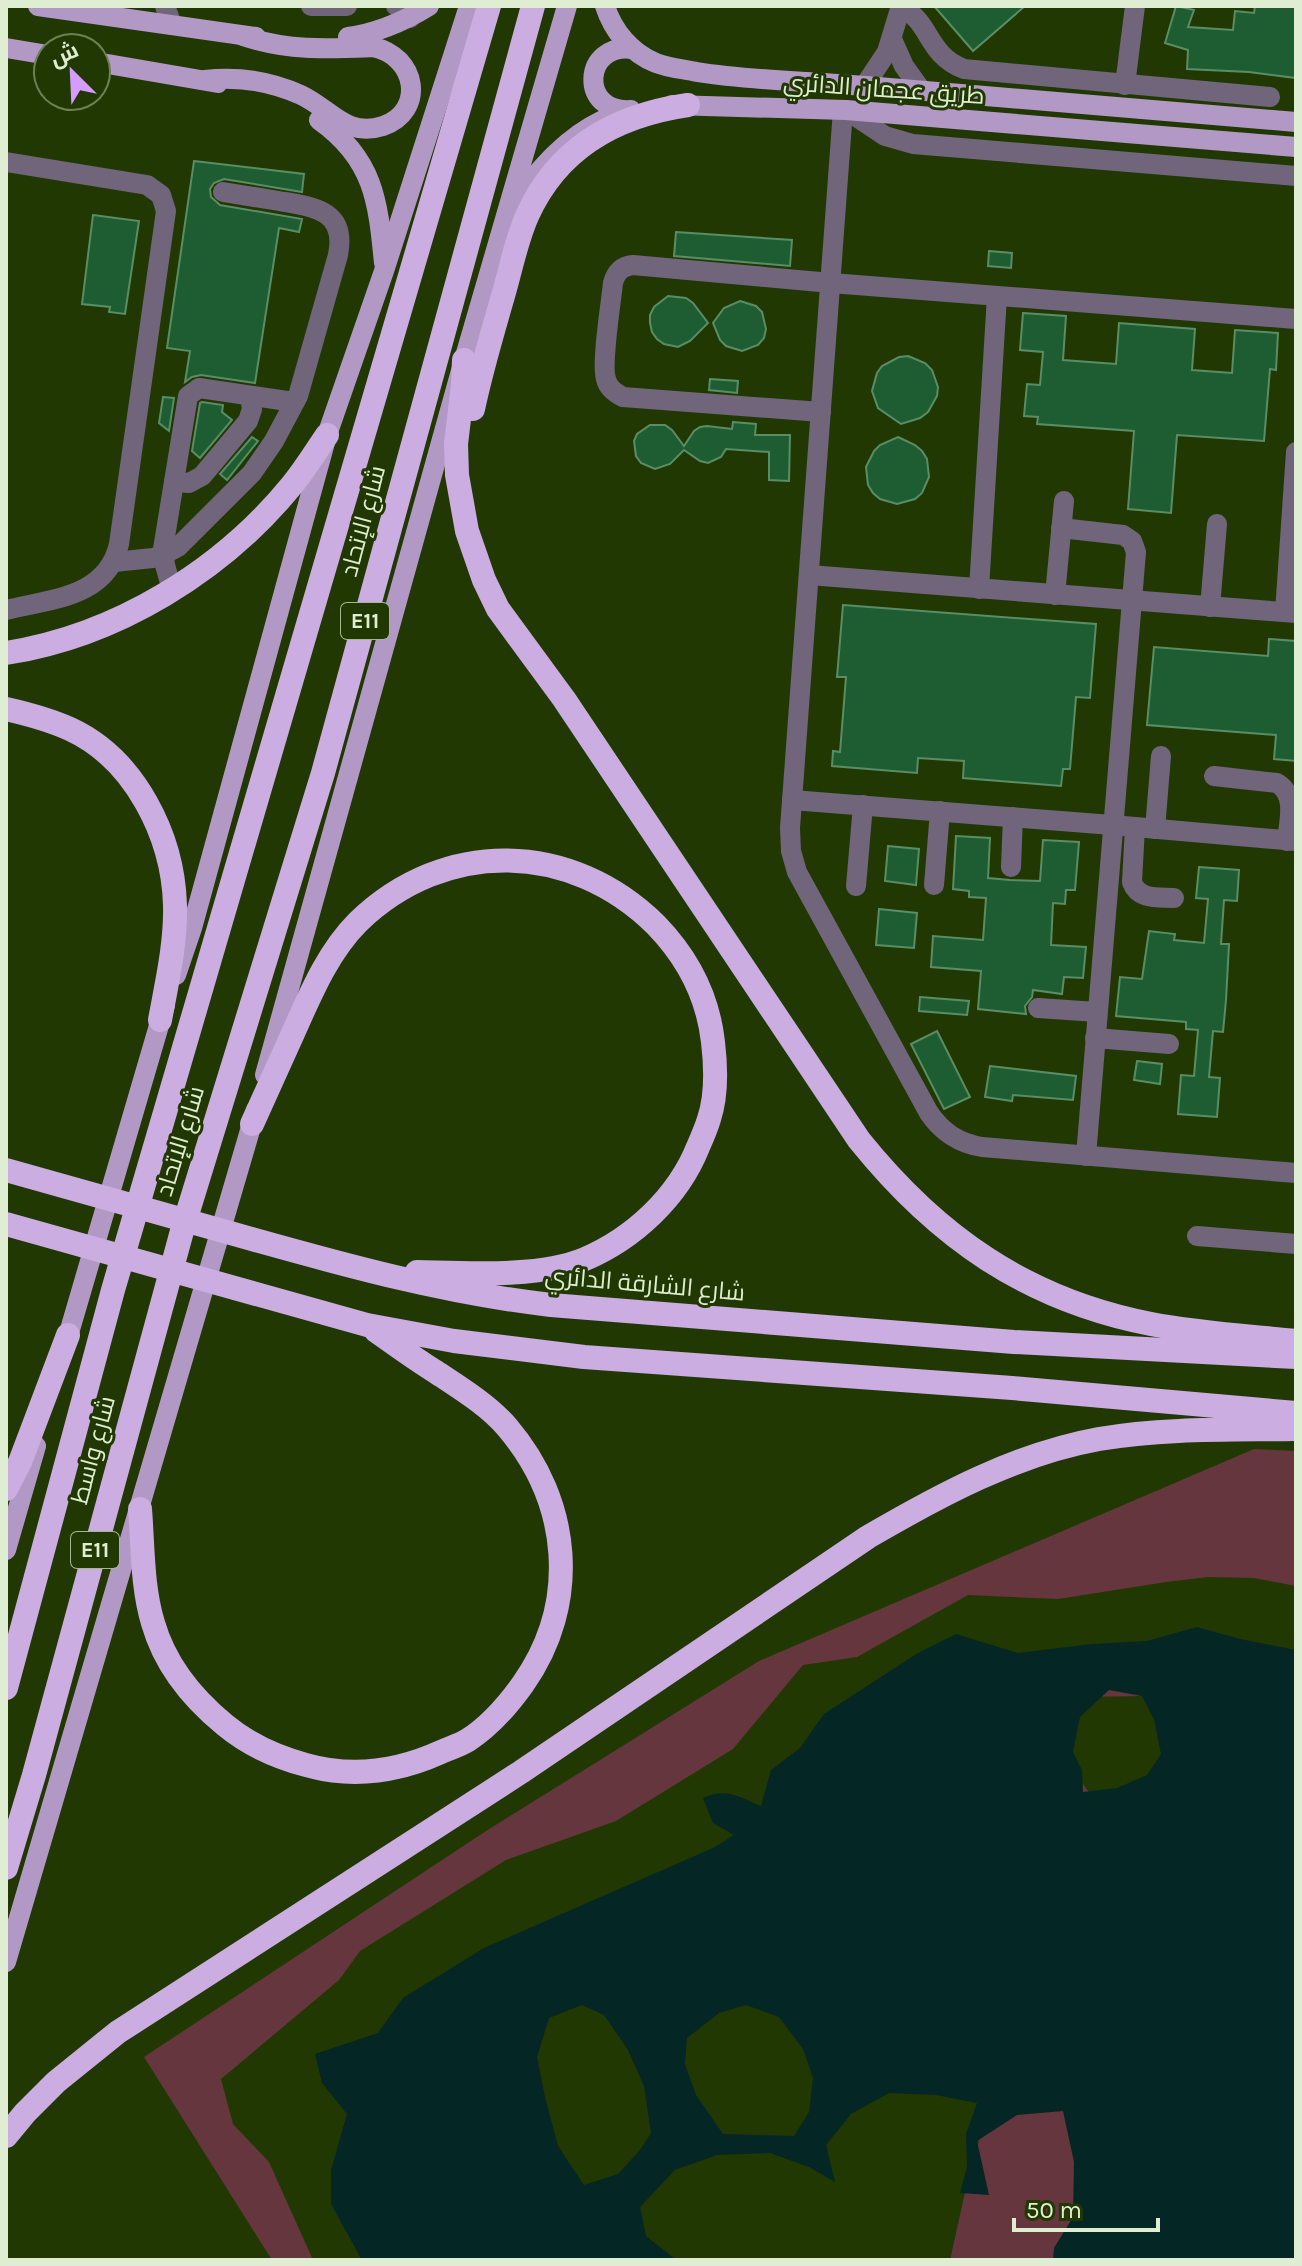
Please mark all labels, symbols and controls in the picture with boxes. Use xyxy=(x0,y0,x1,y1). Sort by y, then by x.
north arrow xyxy=(32,32,112,112)
text: ش xyxy=(46,37,82,72)
street label: طريق عجمان الدائري xyxy=(782,68,986,114)
street label: شارع الإتحاد xyxy=(335,462,393,580)
road number: E11 xyxy=(341,603,389,639)
street label: شارع الإتحاد xyxy=(150,1083,212,1200)
street label: شارع الشارقة الدائري xyxy=(543,1261,746,1311)
street label: شارع واسط xyxy=(65,1393,123,1508)
road number: E11 xyxy=(71,1532,119,1568)
scale bar xyxy=(1014,2182,1158,2232)
text: 50 m xyxy=(1026,2196,1082,2224)

